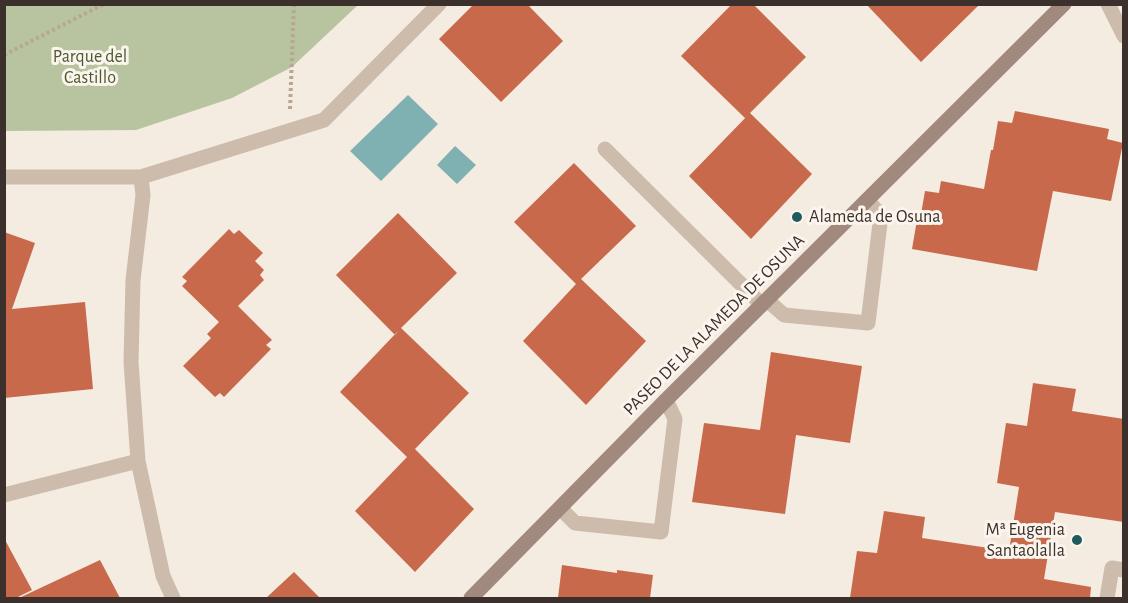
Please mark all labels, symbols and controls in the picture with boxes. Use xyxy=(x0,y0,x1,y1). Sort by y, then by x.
park label: Parque del Castillo xyxy=(53,46,127,88)
place label: Alameda de Osuna xyxy=(809,206,941,228)
marker: Alameda de Osuna xyxy=(790,210,804,224)
street label: PASEO DE LA ALAMEDA DE OSUNA xyxy=(619,230,809,420)
place label: Mª Eugenia Santaolalla xyxy=(986,519,1065,562)
marker: Mª Eugenia Santaolalla xyxy=(1070,533,1084,547)

